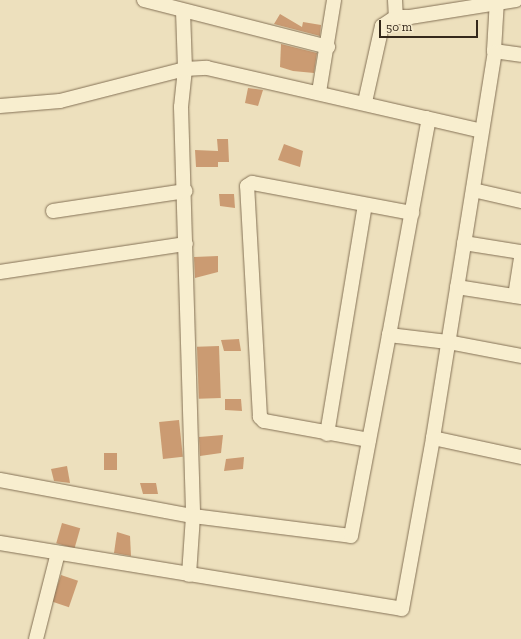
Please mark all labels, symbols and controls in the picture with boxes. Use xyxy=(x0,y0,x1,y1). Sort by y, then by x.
scale bar xyxy=(381,12,480,38)
text: 50 m xyxy=(386,20,412,34)

